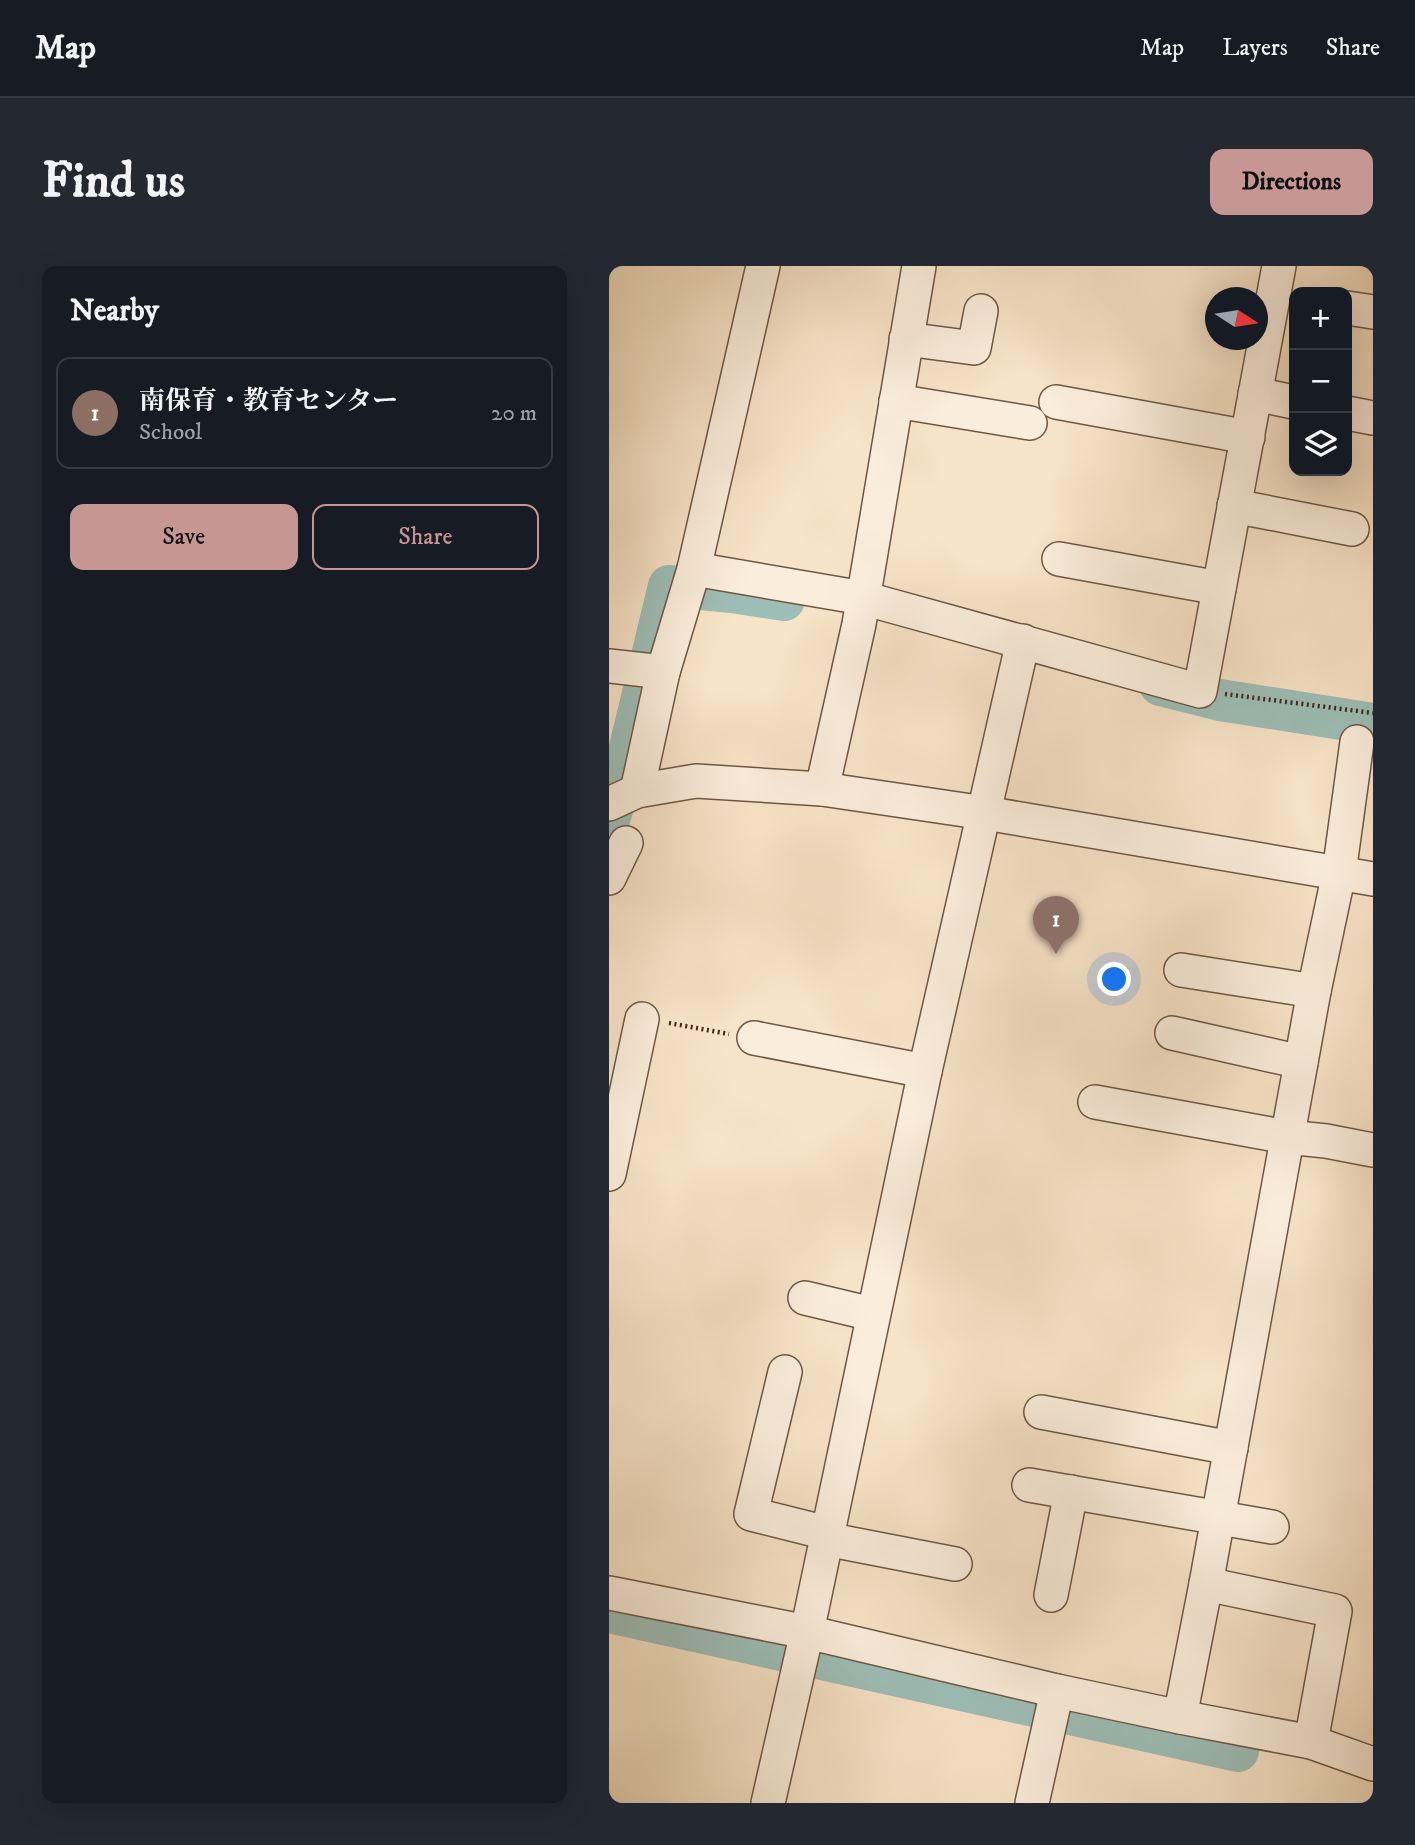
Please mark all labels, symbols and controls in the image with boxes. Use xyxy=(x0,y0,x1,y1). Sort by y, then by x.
text: Map xyxy=(35,28,96,69)
text: Map xyxy=(1140,33,1184,63)
text: Layers xyxy=(1222,33,1288,63)
text: Share xyxy=(1326,33,1380,63)
button: Directions xyxy=(1210,149,1373,215)
text: Find us xyxy=(42,151,185,213)
north arrow xyxy=(1205,287,1268,350)
map controls xyxy=(1289,287,1352,476)
button: + xyxy=(1289,287,1352,350)
text: Nearby xyxy=(70,293,159,330)
button: − xyxy=(1289,350,1352,413)
text: 南保育・教育センター xyxy=(139,385,398,418)
text: 1 xyxy=(91,399,99,428)
text: 20 m xyxy=(491,399,537,428)
button: layers xyxy=(1289,413,1352,476)
text: School xyxy=(139,418,202,447)
button: Save xyxy=(70,504,298,570)
button: Share xyxy=(312,504,539,570)
pin: 1 xyxy=(1033,896,1079,954)
your location xyxy=(1097,962,1131,996)

